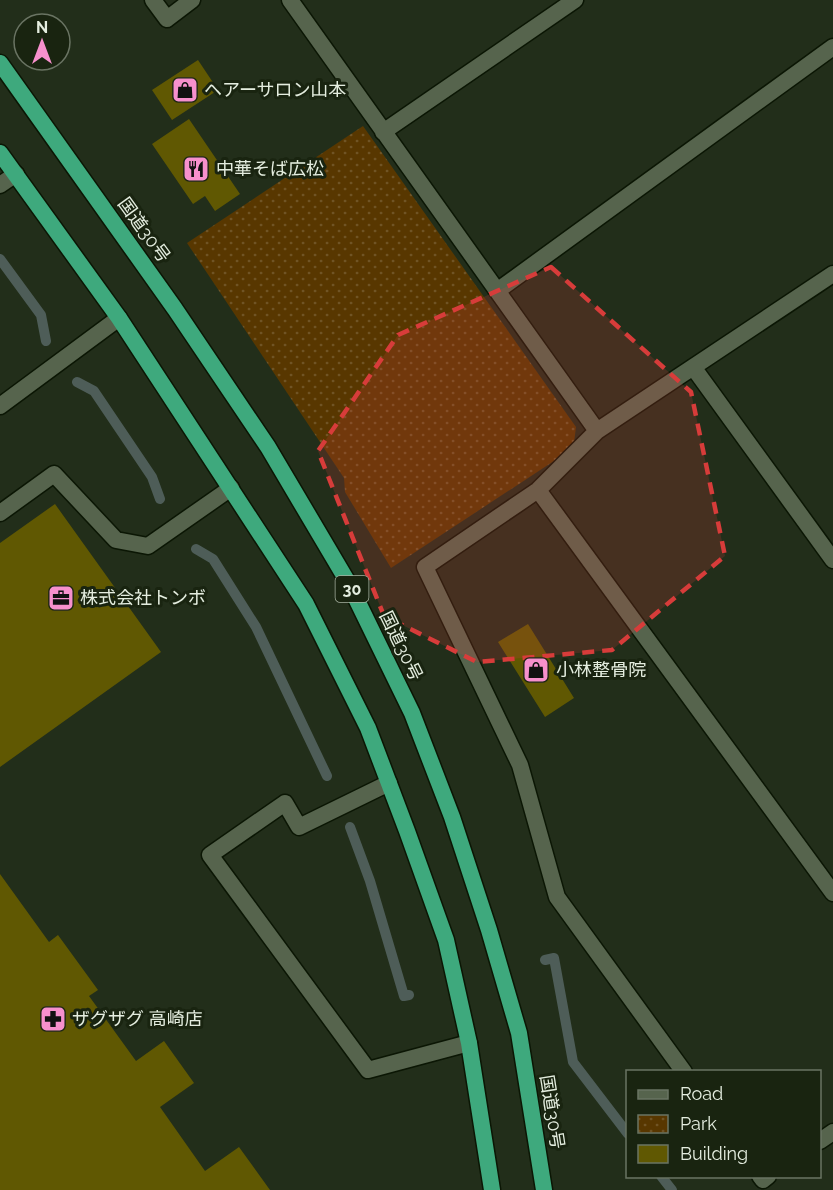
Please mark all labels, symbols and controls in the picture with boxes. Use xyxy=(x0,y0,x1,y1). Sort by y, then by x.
north arrow xyxy=(12,12,72,72)
text: N xyxy=(36,18,48,37)
shop icon: ヘアーサロン山本 xyxy=(170,75,200,105)
place label: ヘアーサロン山本 xyxy=(204,79,347,100)
restaurant icon: 中華そば広松 xyxy=(181,154,211,184)
place label: 中華そば広松 xyxy=(216,158,324,179)
street label: 国道30号 xyxy=(114,193,175,266)
road number: 30 xyxy=(336,576,368,602)
office icon: 株式会社トンボ xyxy=(46,583,76,613)
place label: 株式会社トンボ xyxy=(80,587,206,608)
street label: 国道30号 xyxy=(376,608,427,684)
shop icon: 小林整骨院 xyxy=(521,655,551,685)
place label: 小林整骨院 xyxy=(556,659,646,680)
pharmacy icon: ザグザグ 高崎店 xyxy=(38,1004,68,1034)
place label: ザグザグ 高崎店 xyxy=(72,1008,203,1029)
legend xyxy=(626,1070,821,1178)
street label: 国道30号 xyxy=(536,1073,569,1150)
text: Road xyxy=(680,1083,723,1104)
text: Park xyxy=(680,1113,717,1134)
text: Building xyxy=(680,1143,748,1164)

